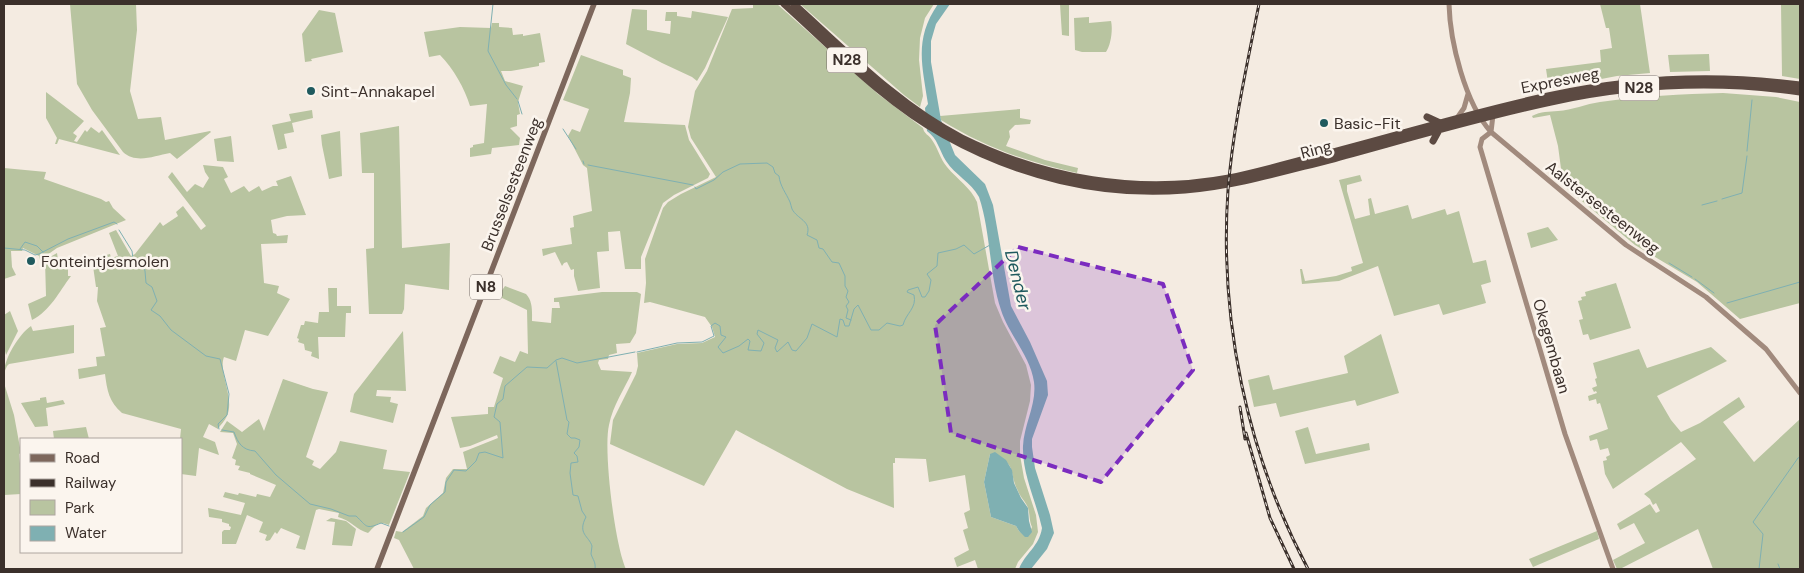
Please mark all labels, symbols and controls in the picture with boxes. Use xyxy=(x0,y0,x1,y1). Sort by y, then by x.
road number: N28 xyxy=(827,48,867,72)
street label: Expresweg xyxy=(1519,63,1601,98)
road number: N28 xyxy=(1619,76,1659,100)
place label: Sint-Annakapel xyxy=(321,81,435,102)
marker: Sint-Annakapel xyxy=(305,85,317,97)
place label: Basic-Fit xyxy=(1334,113,1401,134)
street label: Brusselsesteenweg xyxy=(476,114,547,254)
marker: Basic-Fit xyxy=(1318,117,1330,129)
street label: Ring xyxy=(1298,135,1334,164)
street label: Aalstersesteenweg xyxy=(1541,156,1664,259)
water label: Dender xyxy=(999,247,1037,314)
place label: Fonteintjesmolen xyxy=(41,251,169,272)
marker: Fonteintjesmolen xyxy=(25,255,37,267)
road number: N8 xyxy=(470,274,502,300)
street label: Okegembaan xyxy=(1528,296,1575,396)
legend xyxy=(20,438,182,553)
text: Road xyxy=(65,448,100,468)
text: Railway xyxy=(65,473,117,493)
text: Park xyxy=(65,498,95,518)
text: Water xyxy=(65,523,107,543)

